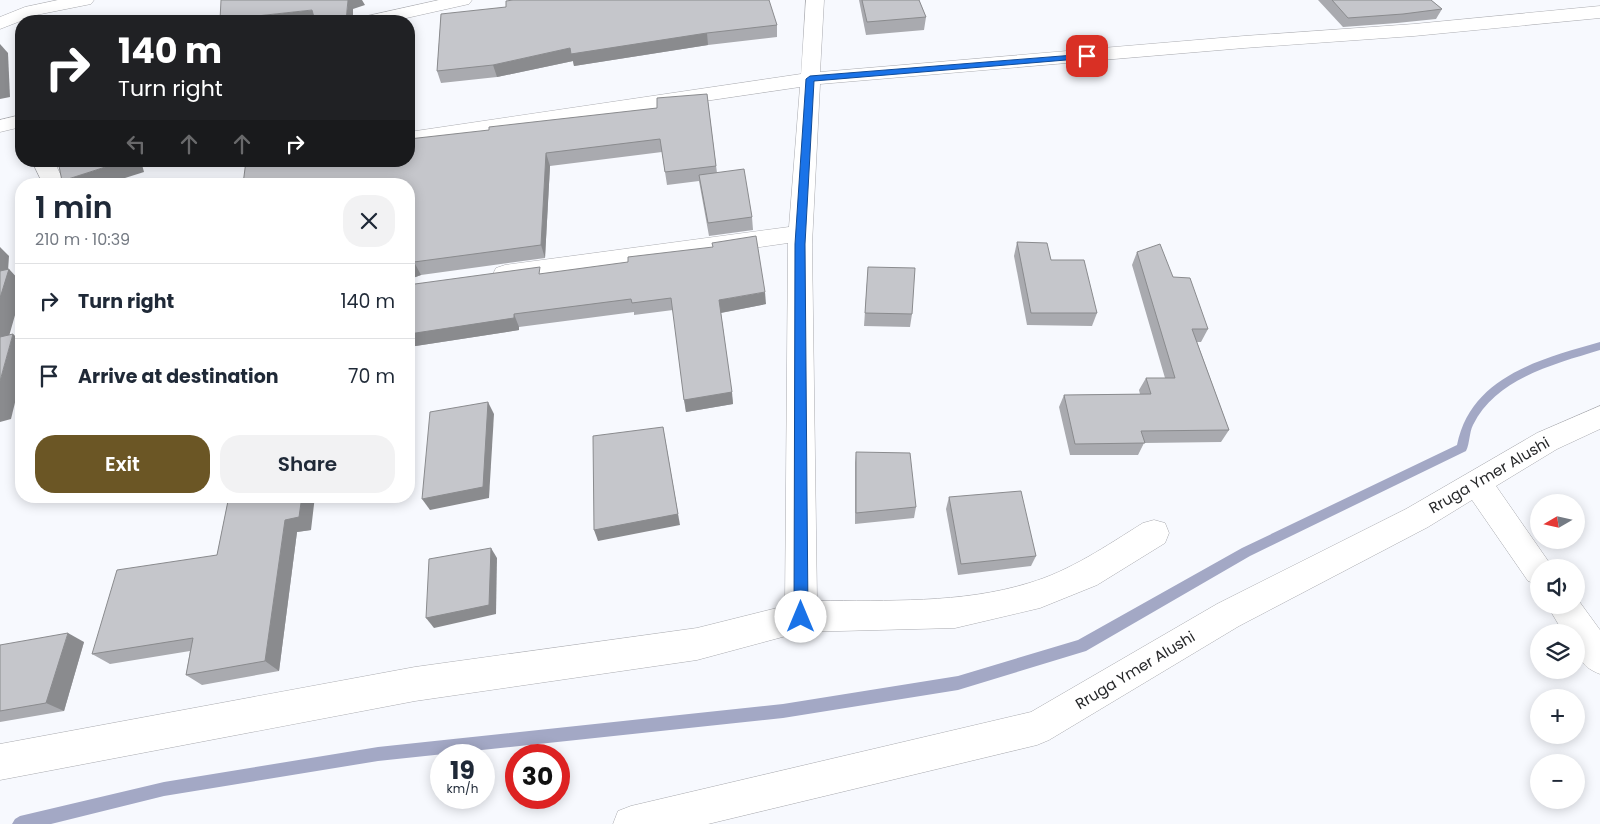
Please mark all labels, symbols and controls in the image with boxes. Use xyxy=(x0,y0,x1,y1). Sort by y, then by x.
text: 140 m xyxy=(118,26,222,75)
icon: right xyxy=(35,35,100,100)
pin xyxy=(1066,35,1108,77)
icon: arrive xyxy=(1073,42,1101,70)
text: Turn right xyxy=(118,73,223,104)
icon: left xyxy=(122,130,150,158)
icon: ahead xyxy=(175,130,203,158)
icon: ahead xyxy=(228,130,256,158)
icon: right xyxy=(281,130,309,158)
text: 1 min xyxy=(35,186,113,229)
button: close xyxy=(343,195,395,247)
text: 210 m · 10:39 xyxy=(35,228,130,251)
icon: right xyxy=(35,287,63,315)
text: Turn right xyxy=(78,288,174,315)
text: 140 m xyxy=(340,288,395,315)
icon: arrive xyxy=(35,362,63,390)
text: Arrive at destination xyxy=(78,363,279,390)
text: 70 m xyxy=(348,363,395,390)
street label: Rruga Ymer Alushi xyxy=(1425,432,1553,518)
button: Exit xyxy=(35,435,210,493)
button: Share xyxy=(220,435,395,493)
north arrow xyxy=(1530,494,1585,549)
map controls xyxy=(1530,494,1585,809)
button: sound xyxy=(1530,559,1585,614)
position arrow xyxy=(774,590,826,642)
button: layers xyxy=(1530,624,1585,679)
street label: Rruga Ymer Alushi xyxy=(1071,626,1199,714)
button: + xyxy=(1530,689,1585,744)
speed limit sign: 30 xyxy=(505,744,570,809)
text: 19 xyxy=(450,753,475,788)
button: − xyxy=(1530,754,1585,809)
text: km/h xyxy=(447,780,478,797)

